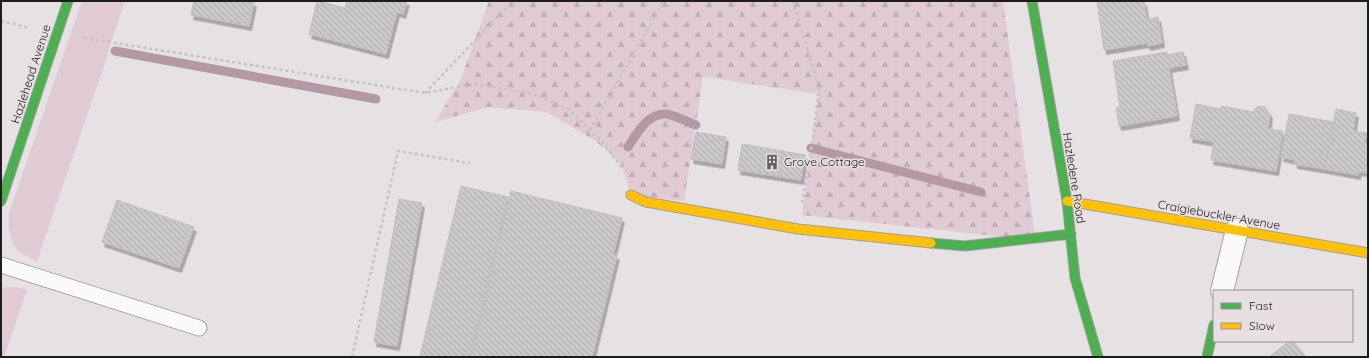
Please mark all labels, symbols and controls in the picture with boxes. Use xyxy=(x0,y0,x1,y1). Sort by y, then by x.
street label: Hazlehead Avenue xyxy=(7,22,54,125)
street label: Hazledene Road xyxy=(1060,131,1089,224)
building icon: Grove Cottage xyxy=(763,153,781,171)
place label: Grove Cottage xyxy=(784,154,865,169)
street label: Craigiebuckler Avenue xyxy=(1157,196,1282,233)
legend xyxy=(1213,290,1353,342)
text: Fast xyxy=(1249,298,1273,313)
text: Slow xyxy=(1249,318,1275,333)

